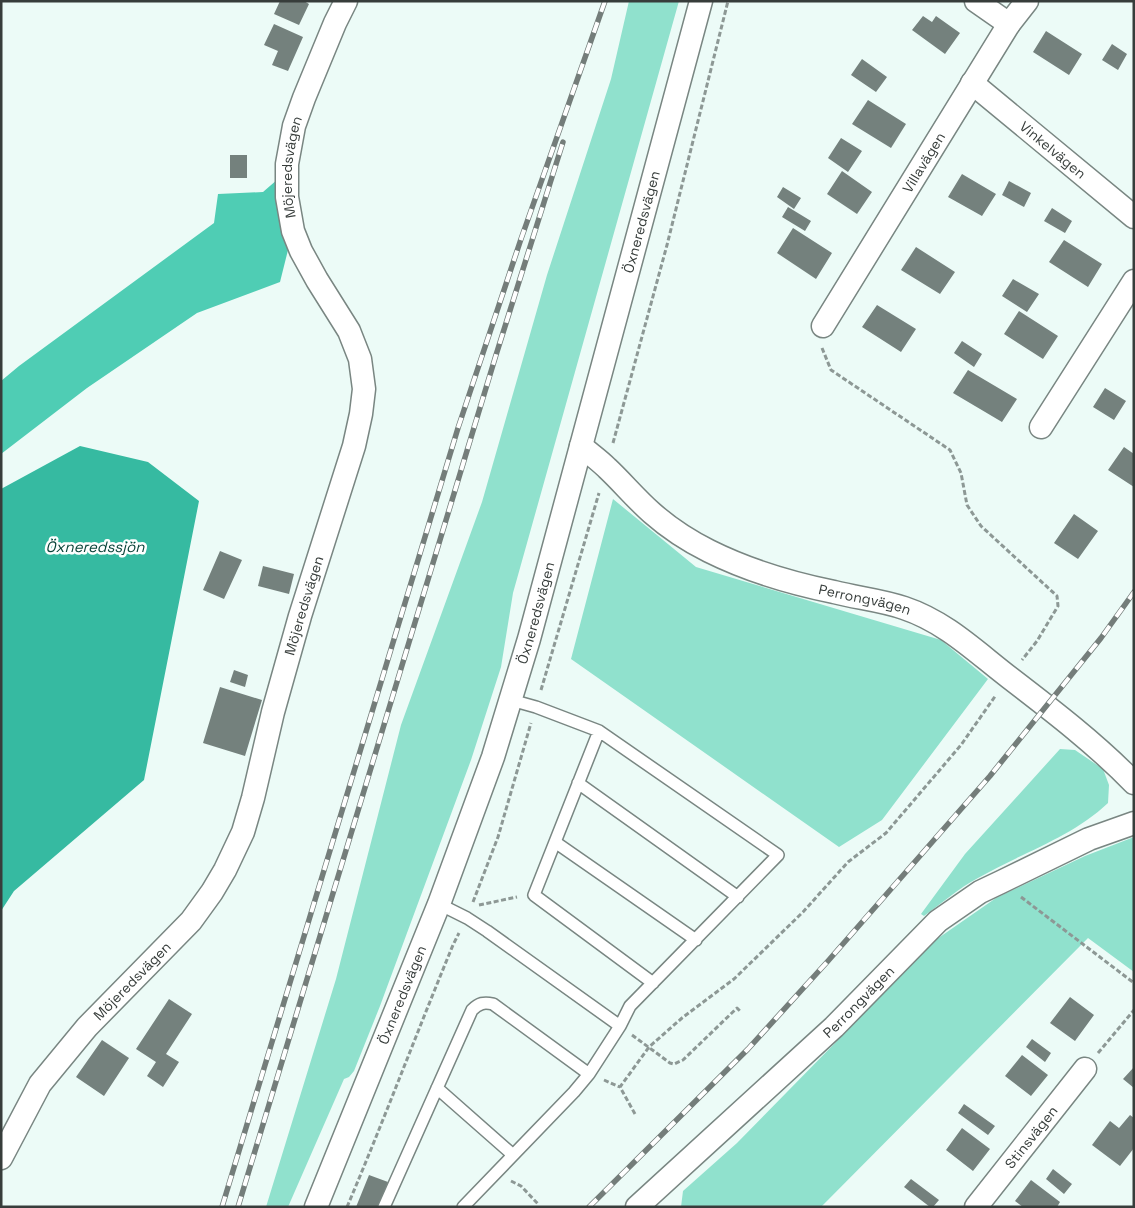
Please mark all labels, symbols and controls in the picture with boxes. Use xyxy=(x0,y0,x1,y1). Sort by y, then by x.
street label: Möjeredsvägen xyxy=(278,114,306,220)
street label: Vinkelvägen xyxy=(1016,117,1090,183)
street label: Villavägen xyxy=(898,129,949,196)
street label: Öxneredsvägen xyxy=(619,169,664,275)
water label: Öxneredssjön xyxy=(46,537,145,556)
street label: Möjeredsvägen xyxy=(280,554,328,657)
street label: Öxneredsvägen xyxy=(513,560,558,666)
street label: Perrongvägen xyxy=(817,580,914,619)
street label: Möjeredsvägen xyxy=(90,938,175,1024)
street label: Öxneredsvägen xyxy=(374,943,430,1047)
street label: Perrongvägen xyxy=(819,962,898,1042)
street label: Stinsvägen xyxy=(1001,1102,1062,1172)

